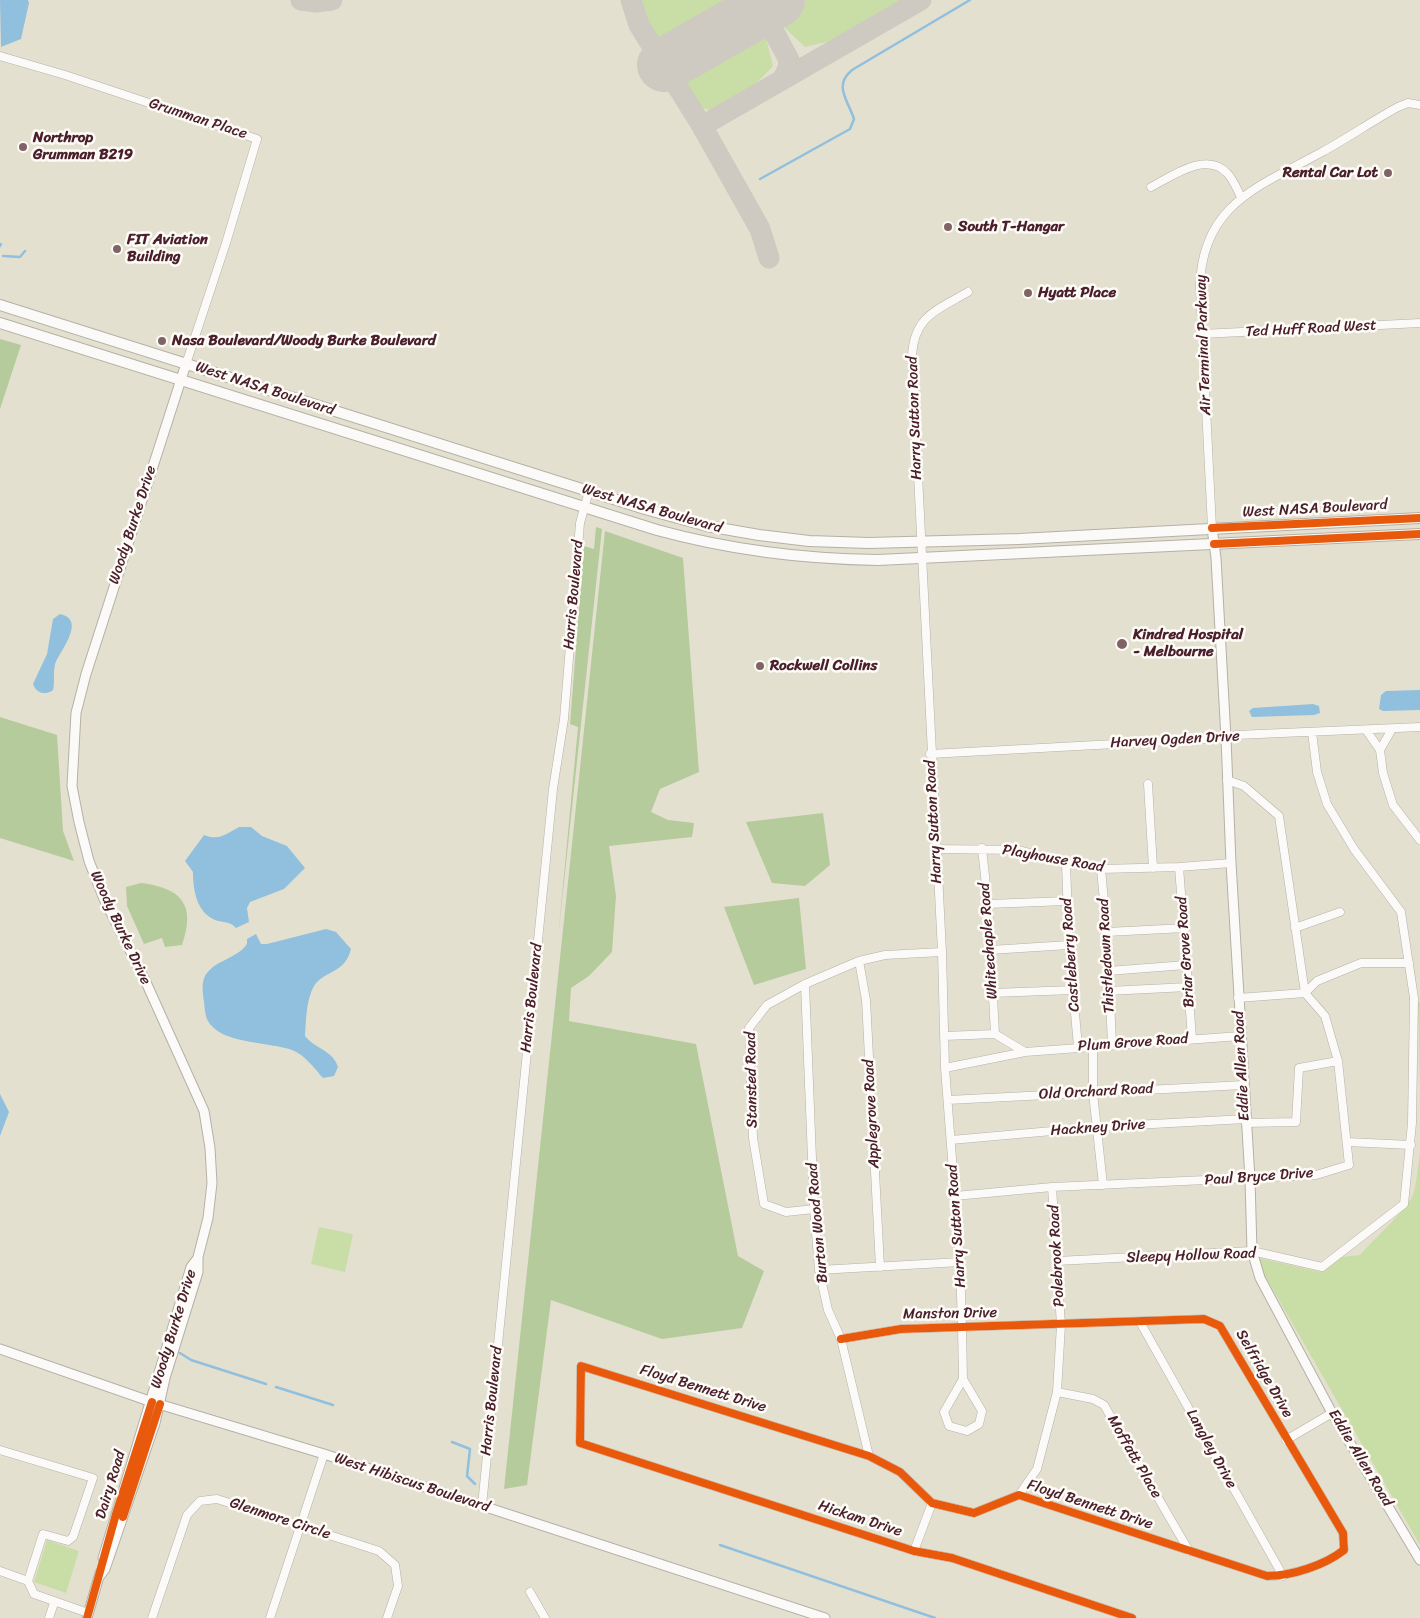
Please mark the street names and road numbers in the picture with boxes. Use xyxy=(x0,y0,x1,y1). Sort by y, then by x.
street label: Grumman Place xyxy=(147,95,249,143)
street label: Air Terminal Parkway xyxy=(1193,274,1215,416)
street label: Ted Huff Road West xyxy=(1245,317,1377,341)
street label: Harry Sutton Road xyxy=(904,356,926,480)
street label: West NASA Boulevard xyxy=(193,358,337,420)
street label: Woody Burke Drive xyxy=(105,463,161,587)
street label: West NASA Boulevard xyxy=(580,480,724,538)
street label: West NASA Boulevard xyxy=(1242,496,1388,522)
street label: Harris Boulevard xyxy=(560,540,588,650)
street label: Harvey Ogden Drive xyxy=(1110,728,1240,752)
street label: Harry Sutton Road xyxy=(922,760,946,884)
street label: Playhouse Road xyxy=(1001,841,1105,877)
street label: Woody Burke Drive xyxy=(86,868,154,988)
street label: Whitechaple Road xyxy=(976,882,1002,1000)
street label: Briar Grove Road xyxy=(1173,896,1199,1008)
street label: Castleberry Road xyxy=(1058,898,1084,1012)
street label: Thistledown Road xyxy=(1095,898,1119,1014)
street label: Harris Boulevard xyxy=(517,942,547,1054)
street label: Eddie Allen Road xyxy=(1230,1011,1254,1121)
street label: Plum Grove Road xyxy=(1077,1030,1189,1056)
street label: Stansted Road xyxy=(742,1032,762,1128)
street label: Applegrove Road xyxy=(860,1059,884,1169)
street label: Old Orchard Road xyxy=(1038,1080,1154,1104)
street label: Hackney Drive xyxy=(1050,1116,1146,1140)
street label: Burton Wood Road xyxy=(804,1162,832,1284)
street label: Harry Sutton Road xyxy=(944,1164,970,1288)
street label: Paul Bryce Drive xyxy=(1204,1164,1314,1190)
street label: Polebrook Road xyxy=(1045,1205,1069,1307)
street label: Sleepy Hollow Road xyxy=(1126,1245,1256,1267)
street label: Woody Burke Drive xyxy=(147,1267,201,1391)
street label: Manston Drive xyxy=(903,1304,997,1324)
street label: Selfridge Drive xyxy=(1232,1327,1296,1421)
street label: Harris Boulevard xyxy=(477,1345,507,1457)
street label: Floyd Bennett Drive xyxy=(638,1361,768,1417)
street label: Langley Drive xyxy=(1182,1406,1240,1492)
street label: Eddie Allen Road xyxy=(1324,1406,1396,1510)
street label: Moffatt Place xyxy=(1103,1412,1165,1502)
street label: Dairy Road xyxy=(92,1449,130,1521)
street label: West Hibiscus Boulevard xyxy=(332,1449,492,1517)
street label: Floyd Bennett Drive xyxy=(1025,1476,1155,1534)
street label: Glenmore Circle xyxy=(227,1494,333,1544)
street label: Hickam Drive xyxy=(816,1497,904,1541)

